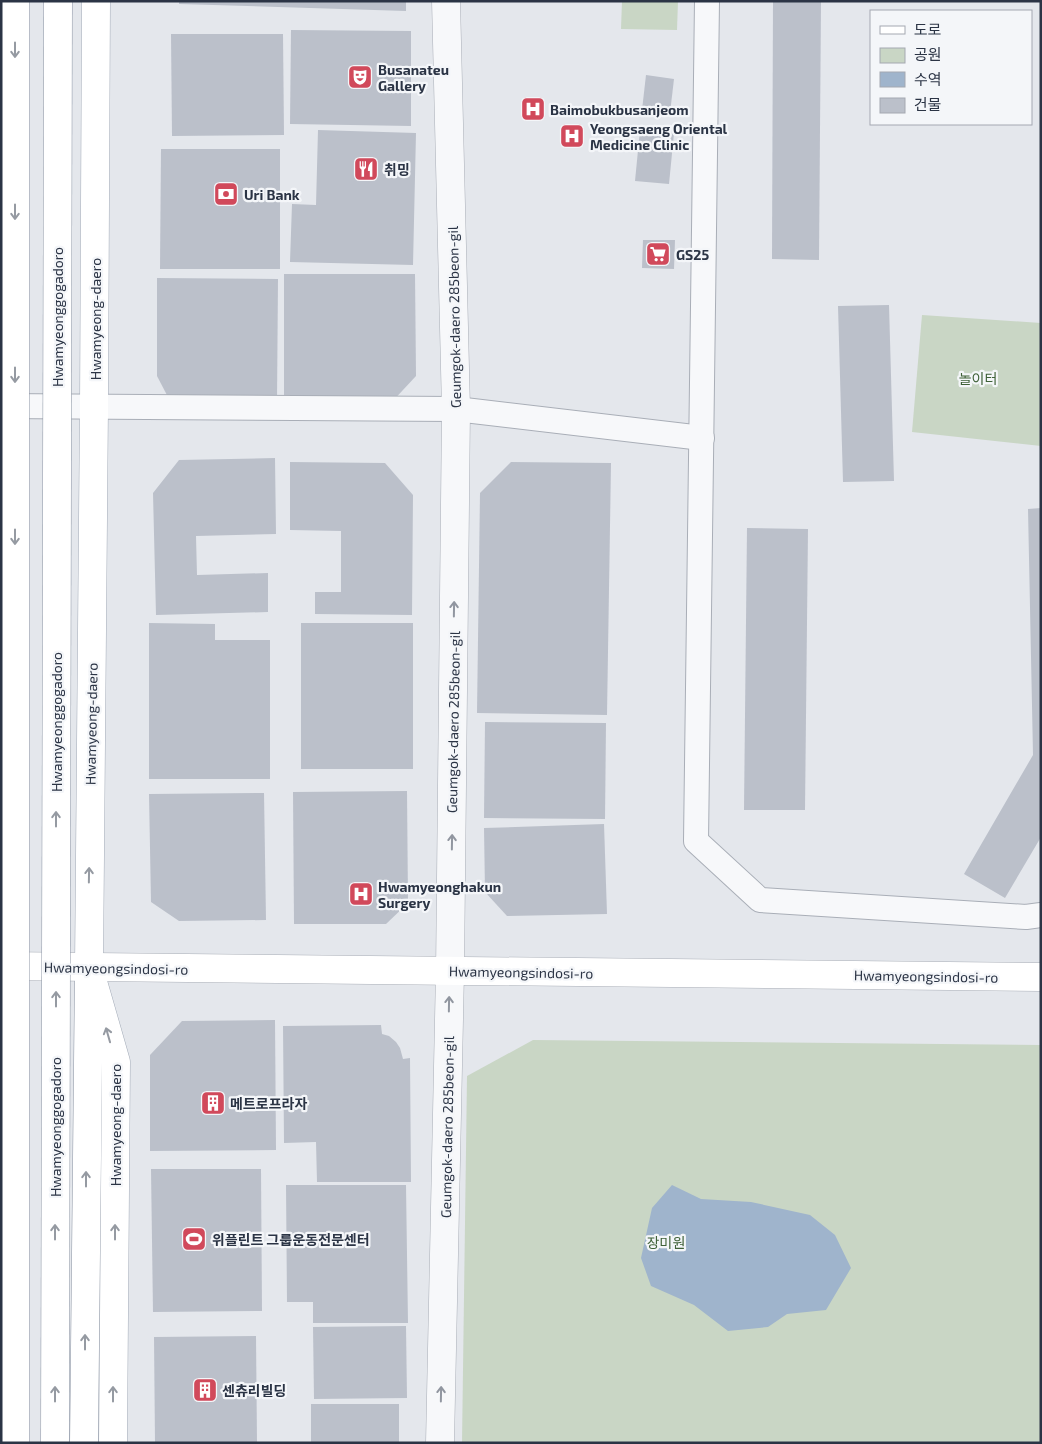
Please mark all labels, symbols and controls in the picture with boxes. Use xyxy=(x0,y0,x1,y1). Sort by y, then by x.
legend xyxy=(870,10,1032,125)
text: 도로 xyxy=(914,20,942,38)
one-way arrow xyxy=(10,42,20,58)
text: 공원 xyxy=(914,45,942,63)
place label: Busanateu Gallery xyxy=(378,61,449,94)
theatre icon: Busanateu Gallery xyxy=(347,64,373,90)
text: 수역 xyxy=(914,70,942,88)
text: 건물 xyxy=(914,95,942,113)
hospital icon: Baimobukbusanjeom xyxy=(520,96,546,122)
place label: Baimobukbusanjeom xyxy=(550,101,689,118)
place label: Yeongsaeng Oriental Medicine Clinic xyxy=(590,120,728,153)
hospital icon: Yeongsaeng Oriental Medicine Clinic xyxy=(559,123,585,149)
restaurant icon: 취밍 xyxy=(353,156,379,182)
place label: 취밍 xyxy=(384,161,410,178)
bank icon: Uri Bank xyxy=(213,181,239,207)
place label: Uri Bank xyxy=(244,186,300,203)
one-way arrow xyxy=(10,204,20,220)
street label: Geumgok-daero 285beon-gil xyxy=(444,225,464,408)
supermarket icon: GS25 xyxy=(645,241,671,267)
place label: GS25 xyxy=(676,246,709,263)
street label: Hwamyeonggogadoro xyxy=(49,247,66,387)
street label: Hwamyeong-daero xyxy=(87,258,104,380)
one-way arrow xyxy=(10,366,20,383)
park label: 놀이터 xyxy=(959,370,997,387)
one-way arrow xyxy=(10,529,20,545)
one-way arrow xyxy=(449,601,459,618)
street label: Geumgok-daero 285beon-gil xyxy=(443,630,463,813)
street label: Hwamyeonggogadoro xyxy=(48,652,65,792)
street label: Hwamyeong-daero xyxy=(81,663,101,785)
one-way arrow xyxy=(51,811,61,828)
one-way arrow xyxy=(447,834,456,850)
one-way arrow xyxy=(85,868,94,884)
place label: Hwamyeonghakun Surgery xyxy=(378,878,501,911)
hospital icon: Hwamyeonghakun Surgery xyxy=(348,881,374,907)
street label: Hwamyeongsindosi-ro xyxy=(44,958,188,978)
street label: Hwamyeongsindosi-ro xyxy=(449,962,593,982)
street label: Hwamyeongsindosi-ro xyxy=(854,966,998,986)
one-way arrow xyxy=(51,991,61,1008)
one-way arrow xyxy=(445,996,454,1012)
one-way arrow xyxy=(103,1028,113,1044)
street label: Geumgok-daero 285beon-gil xyxy=(437,1035,457,1218)
street label: Hwamyeonggogadoro xyxy=(47,1057,64,1197)
street label: Hwamyeong-daero xyxy=(107,1064,124,1186)
building icon: 메트로프라자 xyxy=(200,1090,226,1116)
place label: 메트로프라자 xyxy=(230,1095,307,1112)
one-way arrow xyxy=(81,1171,91,1188)
one-way arrow xyxy=(50,1224,60,1240)
one-way arrow xyxy=(110,1224,120,1240)
sports icon: 위플린트 그룹운동전문센터 xyxy=(181,1226,207,1252)
place label: 위플린트 그룹운동전문센터 xyxy=(212,1231,370,1248)
park label: 장미원 xyxy=(647,1234,685,1251)
one-way arrow xyxy=(80,1334,90,1350)
building icon: 센츄리빌딩 xyxy=(192,1377,218,1403)
place label: 센츄리빌딩 xyxy=(222,1382,286,1399)
one-way arrow xyxy=(50,1386,60,1402)
one-way arrow xyxy=(109,1386,118,1402)
one-way arrow xyxy=(437,1386,446,1402)

